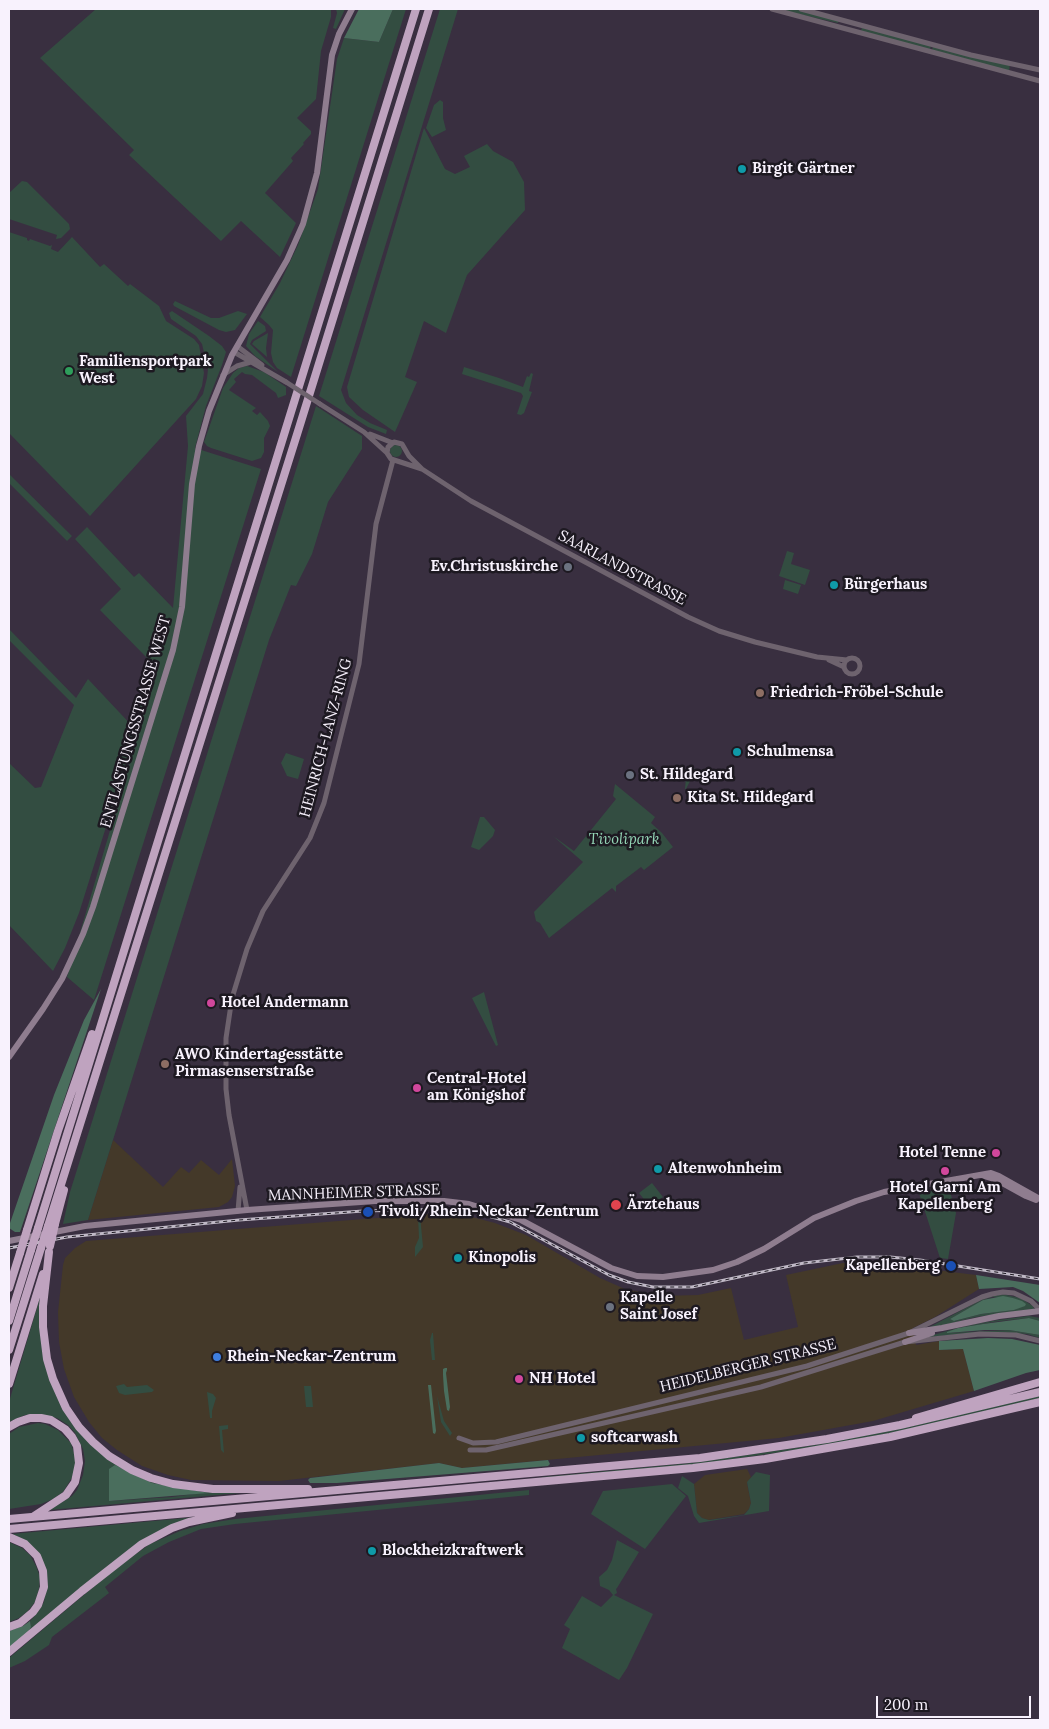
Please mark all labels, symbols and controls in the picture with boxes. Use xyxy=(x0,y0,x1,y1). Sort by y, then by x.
place label: Birgit Gärtner xyxy=(752,160,855,178)
marker: Birgit Gärtner xyxy=(736,163,748,175)
place label: Familiensportpark West xyxy=(79,353,212,388)
marker: Familiensportpark West xyxy=(63,365,75,377)
street label: SAARLANDSTRASSE xyxy=(555,527,689,609)
place label: Ev.Christuskirche xyxy=(430,558,558,576)
marker: Ev.Christuskirche xyxy=(562,561,574,573)
place label: Bürgerhaus xyxy=(844,576,927,594)
marker: Bürgerhaus xyxy=(828,579,840,591)
street label: ENTLASTUNGSSTRASSE WEST xyxy=(97,614,175,830)
street label: HEINRICH-LANZ-RING xyxy=(296,657,356,819)
place label: Friedrich-Fröbel-Schule xyxy=(770,684,943,702)
marker: Friedrich-Fröbel-Schule xyxy=(754,687,766,699)
place label: Schulmensa xyxy=(747,743,834,761)
marker: Schulmensa xyxy=(731,746,743,758)
place label: St. Hildegard xyxy=(640,766,733,784)
marker: St. Hildegard xyxy=(624,769,636,781)
place label: Kita St. Hildegard xyxy=(687,789,814,807)
marker: Kita St. Hildegard xyxy=(671,792,683,804)
park label: Tivolipark xyxy=(589,831,659,849)
place label: Hotel Andermann xyxy=(221,994,349,1012)
marker: Hotel Andermann xyxy=(205,997,217,1009)
place label: AWO Kindertagesstätte Pirmasenserstraße xyxy=(175,1046,343,1081)
marker: AWO Kindertagesstätte Pirmasenserstraße xyxy=(159,1058,171,1070)
place label: Central-Hotel am Königshof xyxy=(427,1070,526,1105)
marker: Central-Hotel am Königshof xyxy=(411,1082,423,1094)
place label: Hotel Tenne xyxy=(899,1144,986,1162)
marker: Hotel Tenne xyxy=(990,1147,1002,1159)
place label: Altenwohnheim xyxy=(668,1160,782,1178)
marker: Altenwohnheim xyxy=(652,1163,664,1175)
marker: Hotel Garni Am Kapellenberg xyxy=(939,1165,951,1177)
place label: Hotel Garni Am Kapellenberg xyxy=(889,1179,1001,1214)
street label: MANNHEIMER STRASSE xyxy=(267,1181,441,1205)
place label: Ärztehaus xyxy=(627,1196,700,1214)
marker: Ärztehaus xyxy=(609,1198,623,1212)
place label: Tivoli/Rhein-Neckar-Zentrum xyxy=(379,1203,599,1221)
marker: Tivoli/Rhein-Neckar-Zentrum xyxy=(361,1205,375,1219)
place label: Kinopolis xyxy=(468,1249,536,1267)
marker: Kinopolis xyxy=(452,1252,464,1264)
place label: Kapellenberg xyxy=(845,1257,940,1275)
marker: Kapellenberg xyxy=(944,1259,958,1273)
place label: Kapelle Saint Josef xyxy=(620,1289,697,1324)
marker: Kapelle Saint Josef xyxy=(604,1301,616,1313)
street label: HEIDELBERGER STRASSE xyxy=(658,1335,838,1397)
place label: Rhein-Neckar-Zentrum xyxy=(227,1348,396,1366)
marker: Rhein-Neckar-Zentrum xyxy=(211,1351,223,1363)
place label: NH Hotel xyxy=(529,1370,596,1388)
marker: NH Hotel xyxy=(513,1373,525,1385)
place label: softcarwash xyxy=(591,1429,678,1447)
marker: softcarwash xyxy=(575,1432,587,1444)
place label: Blockheizkraftwerk xyxy=(382,1542,523,1560)
marker: Blockheizkraftwerk xyxy=(366,1545,378,1557)
scale bar xyxy=(879,1686,1034,1718)
text: 200 m xyxy=(884,1695,928,1714)

